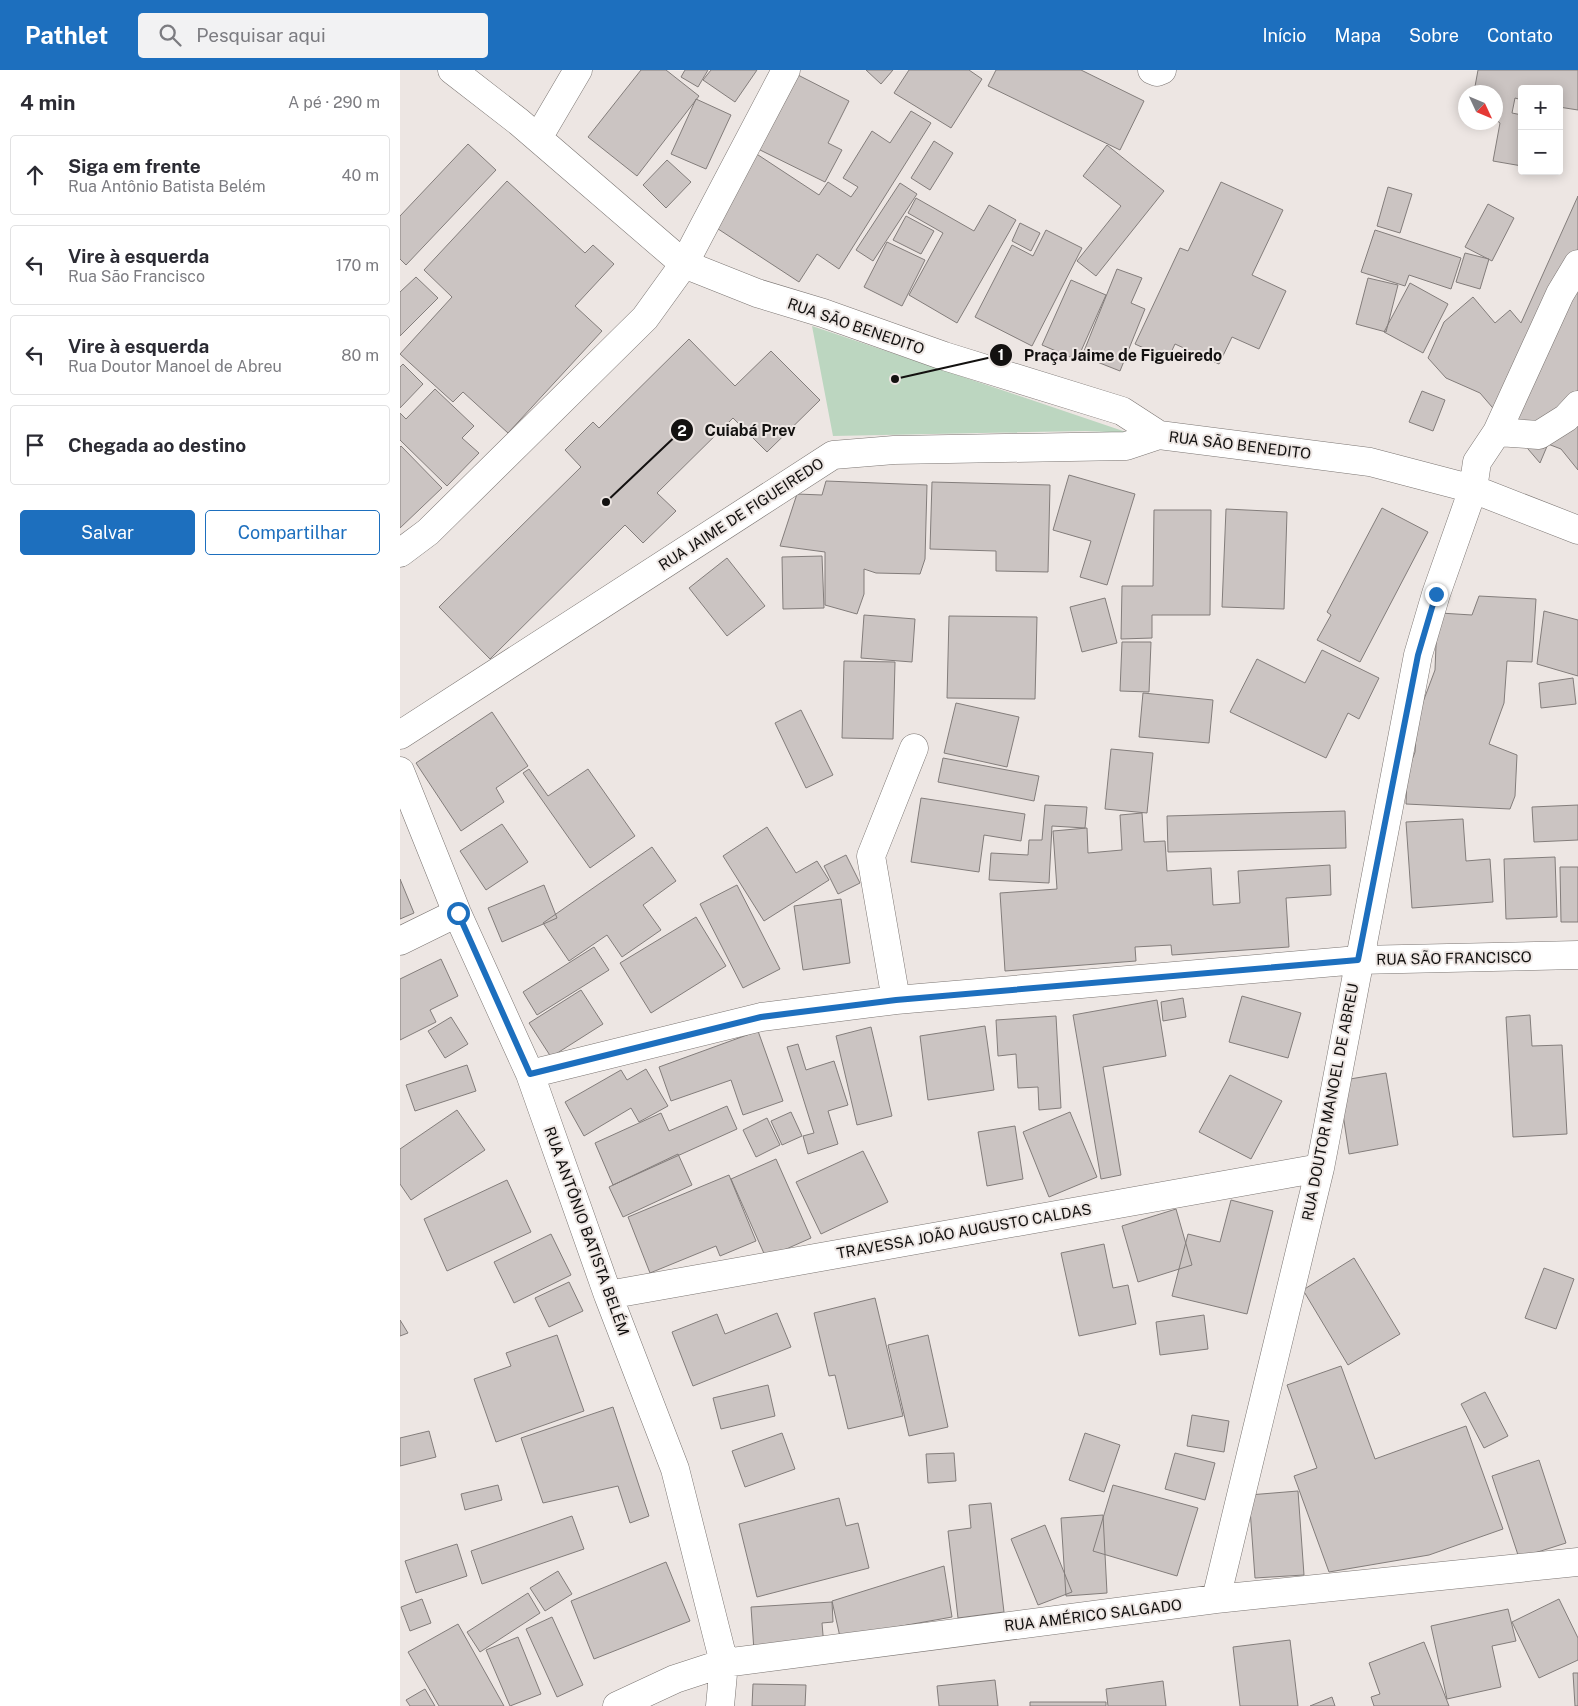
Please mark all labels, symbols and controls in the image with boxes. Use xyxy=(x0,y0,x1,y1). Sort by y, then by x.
search box xyxy=(138,13,488,58)
text: Pathlet xyxy=(25,21,108,49)
icon: search xyxy=(156,21,184,49)
text: Pesquisar aqui xyxy=(196,24,326,46)
text: Início xyxy=(1262,25,1307,46)
text: Mapa xyxy=(1335,25,1381,46)
text: Sobre xyxy=(1409,25,1459,46)
text: Contato xyxy=(1487,25,1553,46)
north arrow xyxy=(1458,85,1503,130)
map controls xyxy=(1518,85,1563,175)
button: + xyxy=(1518,85,1563,130)
text: 4 min xyxy=(20,90,75,115)
text: A pé · 290 m xyxy=(288,93,380,112)
button: − xyxy=(1518,130,1563,175)
text: Siga em frente xyxy=(68,155,201,177)
icon: ahead xyxy=(21,161,49,189)
text: 40 m xyxy=(341,166,379,185)
text: Rua Antônio Batista Belém xyxy=(68,177,265,196)
text: Vire à esquerda xyxy=(68,245,209,267)
icon: left xyxy=(21,251,49,279)
text: 170 m xyxy=(336,256,379,275)
text: Rua São Francisco xyxy=(68,267,205,286)
street label: RUA SÃO BENEDITO xyxy=(785,295,927,357)
text: Vire à esquerda xyxy=(68,335,209,357)
callout: Praça Jaime de Figueiredo xyxy=(989,340,1232,371)
icon: left xyxy=(21,341,49,369)
text: 80 m xyxy=(341,346,379,365)
text: 1 xyxy=(998,346,1004,363)
text: Praça Jaime de Figueiredo xyxy=(1024,346,1222,365)
text: Rua Doutor Manoel de Abreu xyxy=(68,357,282,376)
callout: Cuiabá Prev xyxy=(669,415,805,446)
text: Cuiabá Prev xyxy=(704,421,796,440)
text: 2 xyxy=(677,422,687,439)
street label: RUA SÃO BENEDITO xyxy=(1168,428,1312,462)
icon: arrive xyxy=(21,431,49,459)
text: Chegada ao destino xyxy=(68,434,246,456)
street label: RUA JAIME DE FIGUEIREDO xyxy=(655,454,827,574)
button: Salvar xyxy=(20,510,195,555)
button: Compartilhar xyxy=(205,510,380,555)
route end xyxy=(1425,583,1448,606)
route start xyxy=(447,902,470,925)
street label: RUA SÃO FRANCISCO xyxy=(1376,948,1532,968)
street label: RUA DOUTOR MANOEL DE ABREU xyxy=(1299,982,1361,1222)
street label: RUA ANTÔNIO BATISTA BELÉM xyxy=(541,1124,633,1338)
street label: TRAVESSA JOÃO AUGUSTO CALDAS xyxy=(835,1200,1093,1262)
street label: RUA AMÉRICO SALGADO xyxy=(1003,1596,1183,1634)

